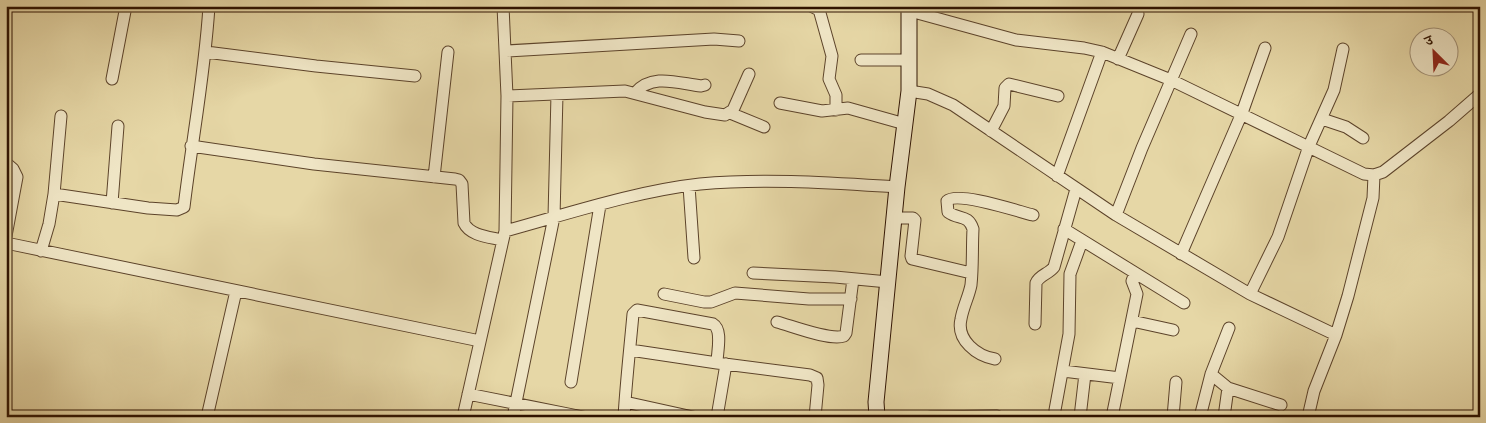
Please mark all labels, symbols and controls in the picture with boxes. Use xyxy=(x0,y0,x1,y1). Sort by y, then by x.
north arrow xyxy=(1408,28,1458,78)
text: उ xyxy=(1421,30,1437,51)

